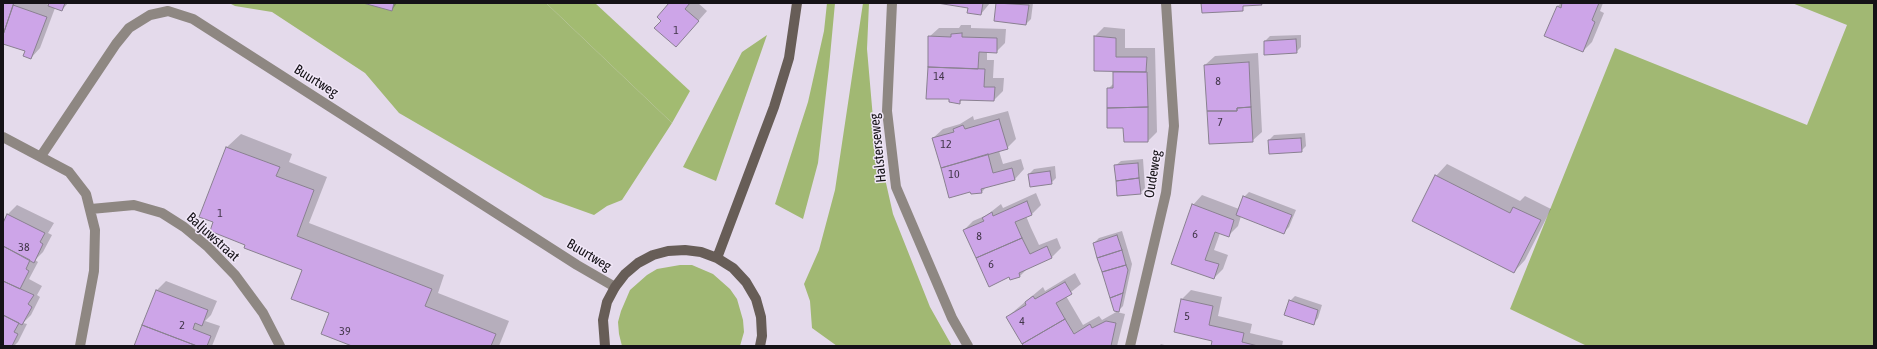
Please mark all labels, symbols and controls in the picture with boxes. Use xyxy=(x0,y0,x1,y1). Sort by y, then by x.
house number: 1 xyxy=(673,23,679,37)
street label: Buurtweg xyxy=(291,61,341,101)
house number: 14 xyxy=(933,69,945,83)
house number: 8 xyxy=(1215,74,1221,88)
street label: Halsterseweg xyxy=(866,113,890,183)
house number: 7 xyxy=(1217,115,1223,129)
house number: 12 xyxy=(940,137,952,151)
street label: Oudeweg xyxy=(1141,149,1165,199)
house number: 10 xyxy=(948,167,960,181)
house number: 1 xyxy=(217,206,223,220)
street label: Baljuwstraat xyxy=(183,209,243,265)
house number: 6 xyxy=(1192,227,1198,241)
house number: 8 xyxy=(976,229,982,243)
street label: Buurtweg xyxy=(564,235,614,275)
house number: 38 xyxy=(18,240,30,254)
house number: 6 xyxy=(988,257,994,271)
house number: 5 xyxy=(1184,309,1190,323)
house number: 4 xyxy=(1019,314,1025,328)
house number: 2 xyxy=(179,318,185,332)
house number: 39 xyxy=(339,324,351,338)

